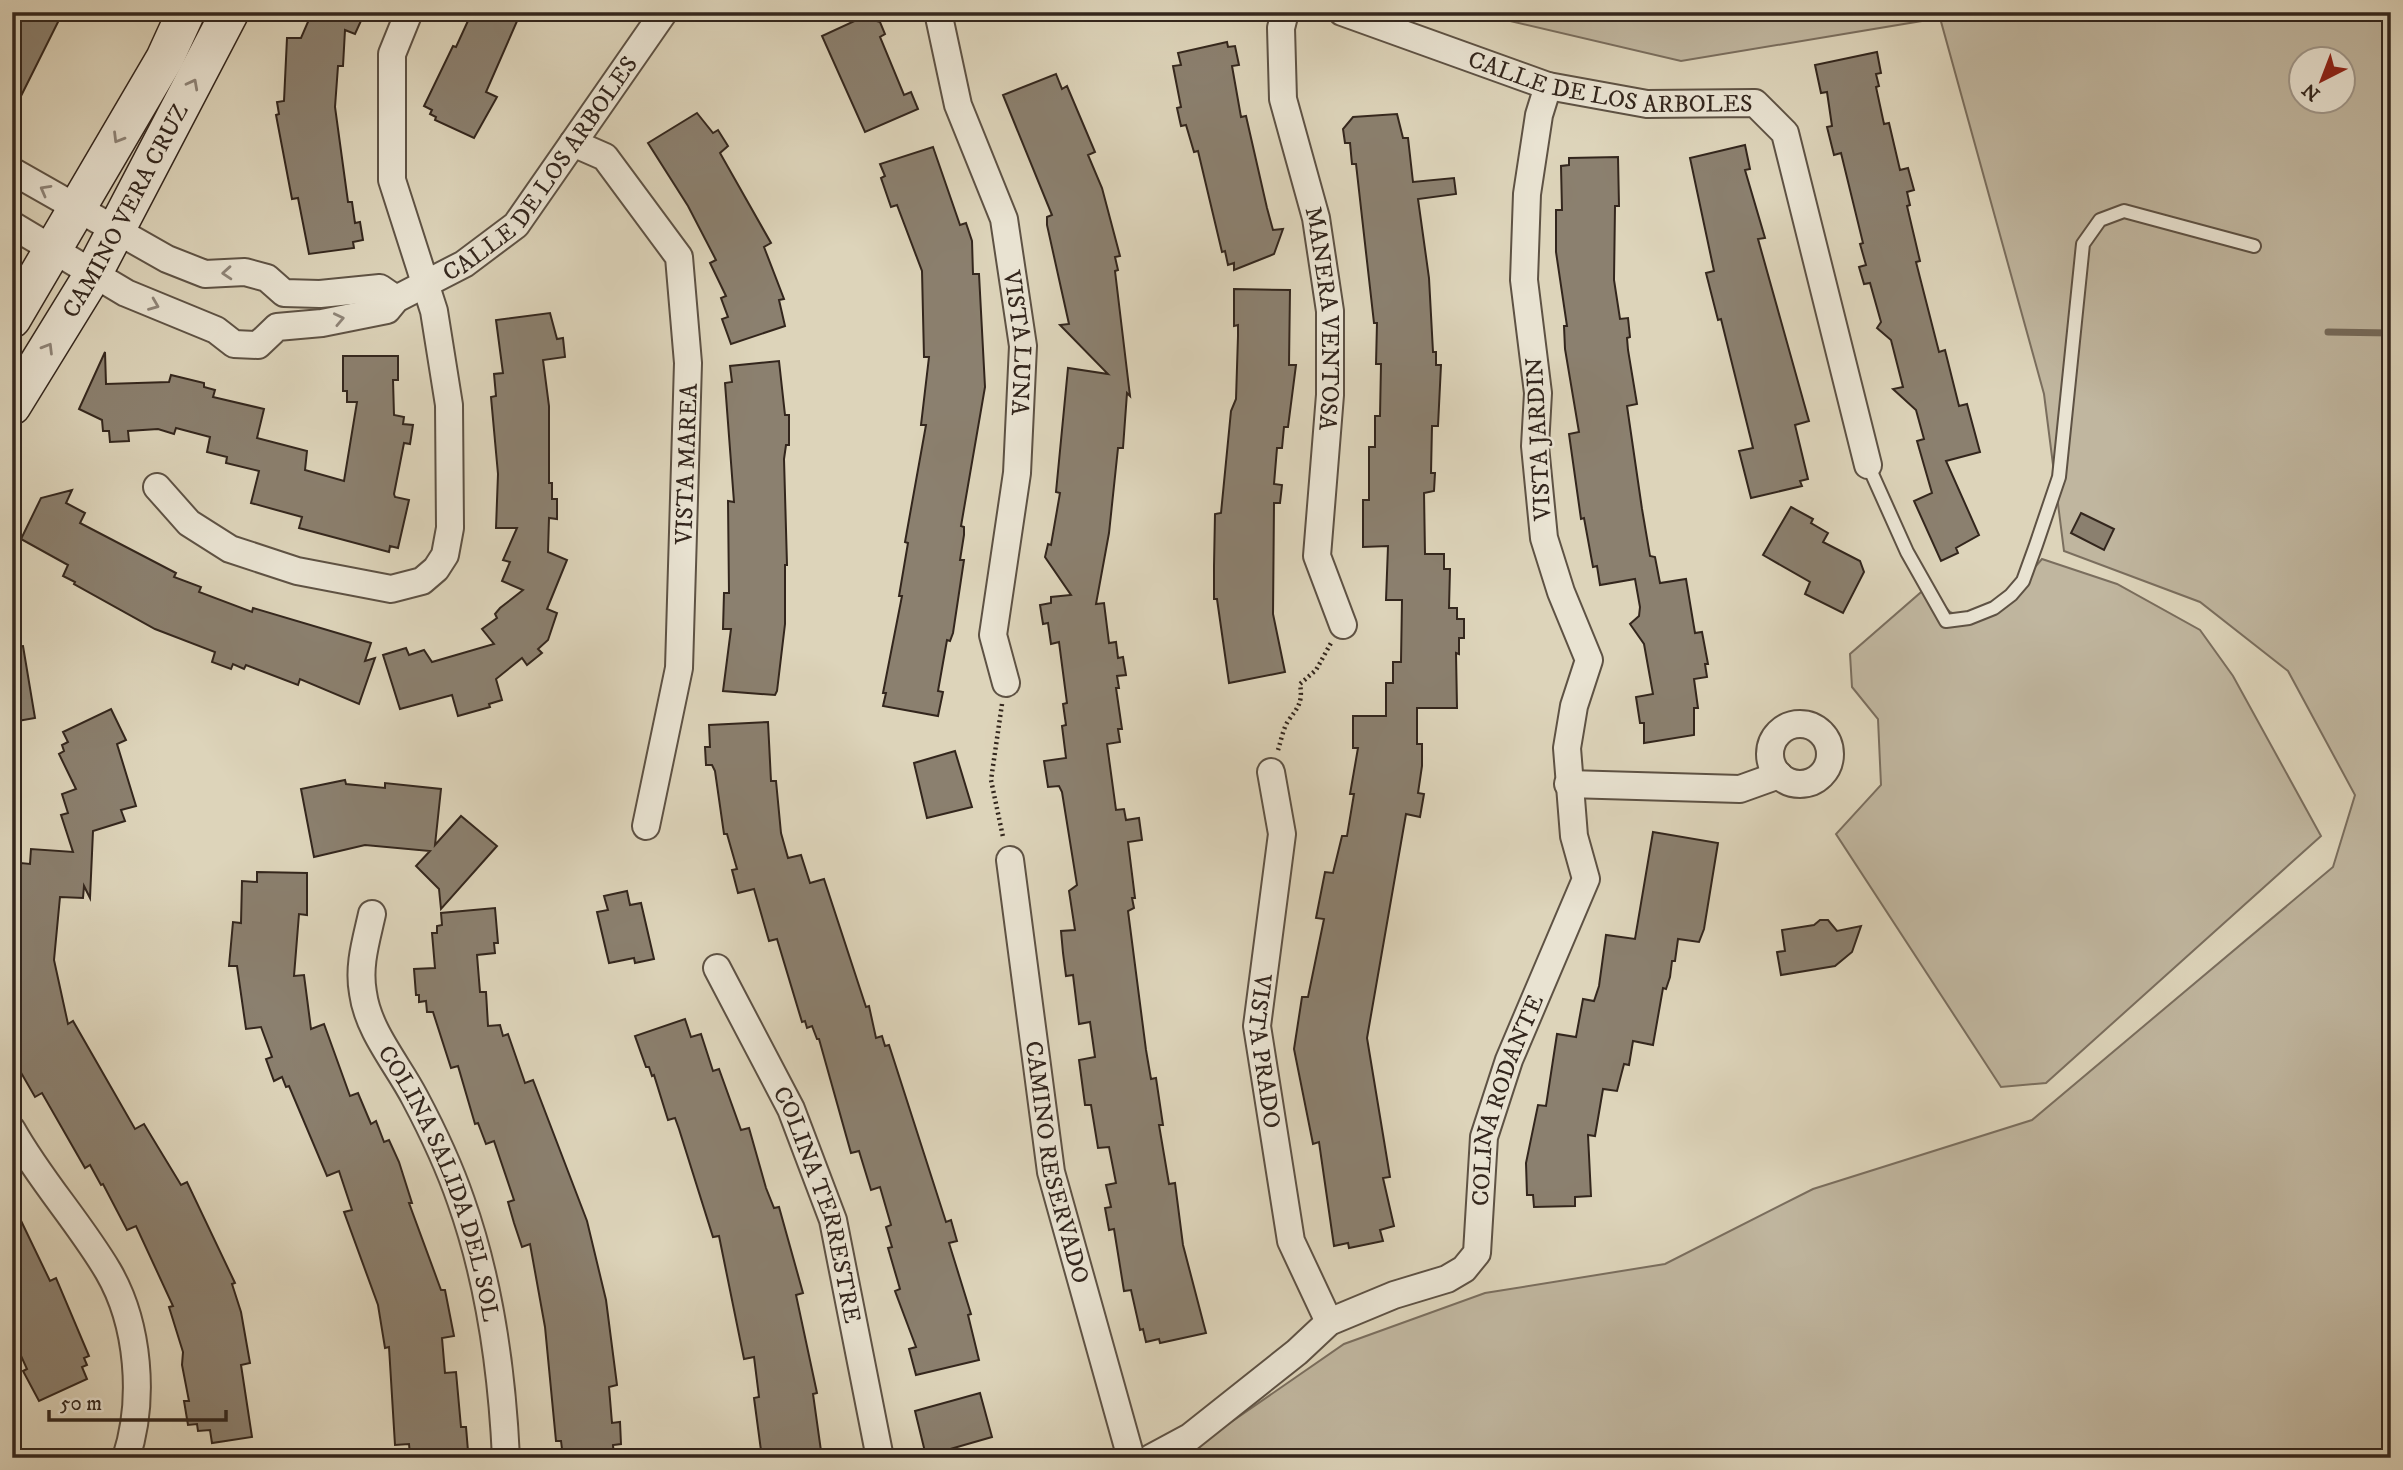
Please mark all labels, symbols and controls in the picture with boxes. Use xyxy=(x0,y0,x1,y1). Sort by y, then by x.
street label: CALLE DE LOS ARBOLES xyxy=(1464,44,1753,120)
north arrow xyxy=(2288,46,2358,116)
street label: CALLE DE LOS ARBOLES xyxy=(438,51,645,288)
text: N xyxy=(2298,77,2325,105)
one-way arrow xyxy=(184,78,198,91)
street label: CAMINO VERA CRUZ xyxy=(56,99,195,324)
one-way arrow xyxy=(114,131,127,144)
one-way arrow xyxy=(39,185,52,198)
street label: MANERA VENTOSA xyxy=(1297,203,1344,432)
one-way arrow xyxy=(221,265,232,280)
street label: VISTA LUNA xyxy=(996,267,1037,417)
one-way arrow xyxy=(147,296,159,310)
one-way arrow xyxy=(333,313,345,328)
one-way arrow xyxy=(39,343,52,356)
street label: VISTA JARDIN xyxy=(1520,357,1558,522)
street label: VISTA MAREA xyxy=(669,382,705,546)
street label: VISTA PRADO xyxy=(1241,971,1287,1131)
street label: COLINA RODANTE xyxy=(1466,990,1551,1207)
street label: CAMINO RESERVADO xyxy=(1018,1039,1095,1287)
street label: COLINA SALIDA DEL SOL xyxy=(371,1040,506,1324)
street label: COLINA TERRESTRE xyxy=(766,1081,867,1326)
scale bar xyxy=(49,1379,226,1423)
text: 50 m xyxy=(60,1391,102,1417)

